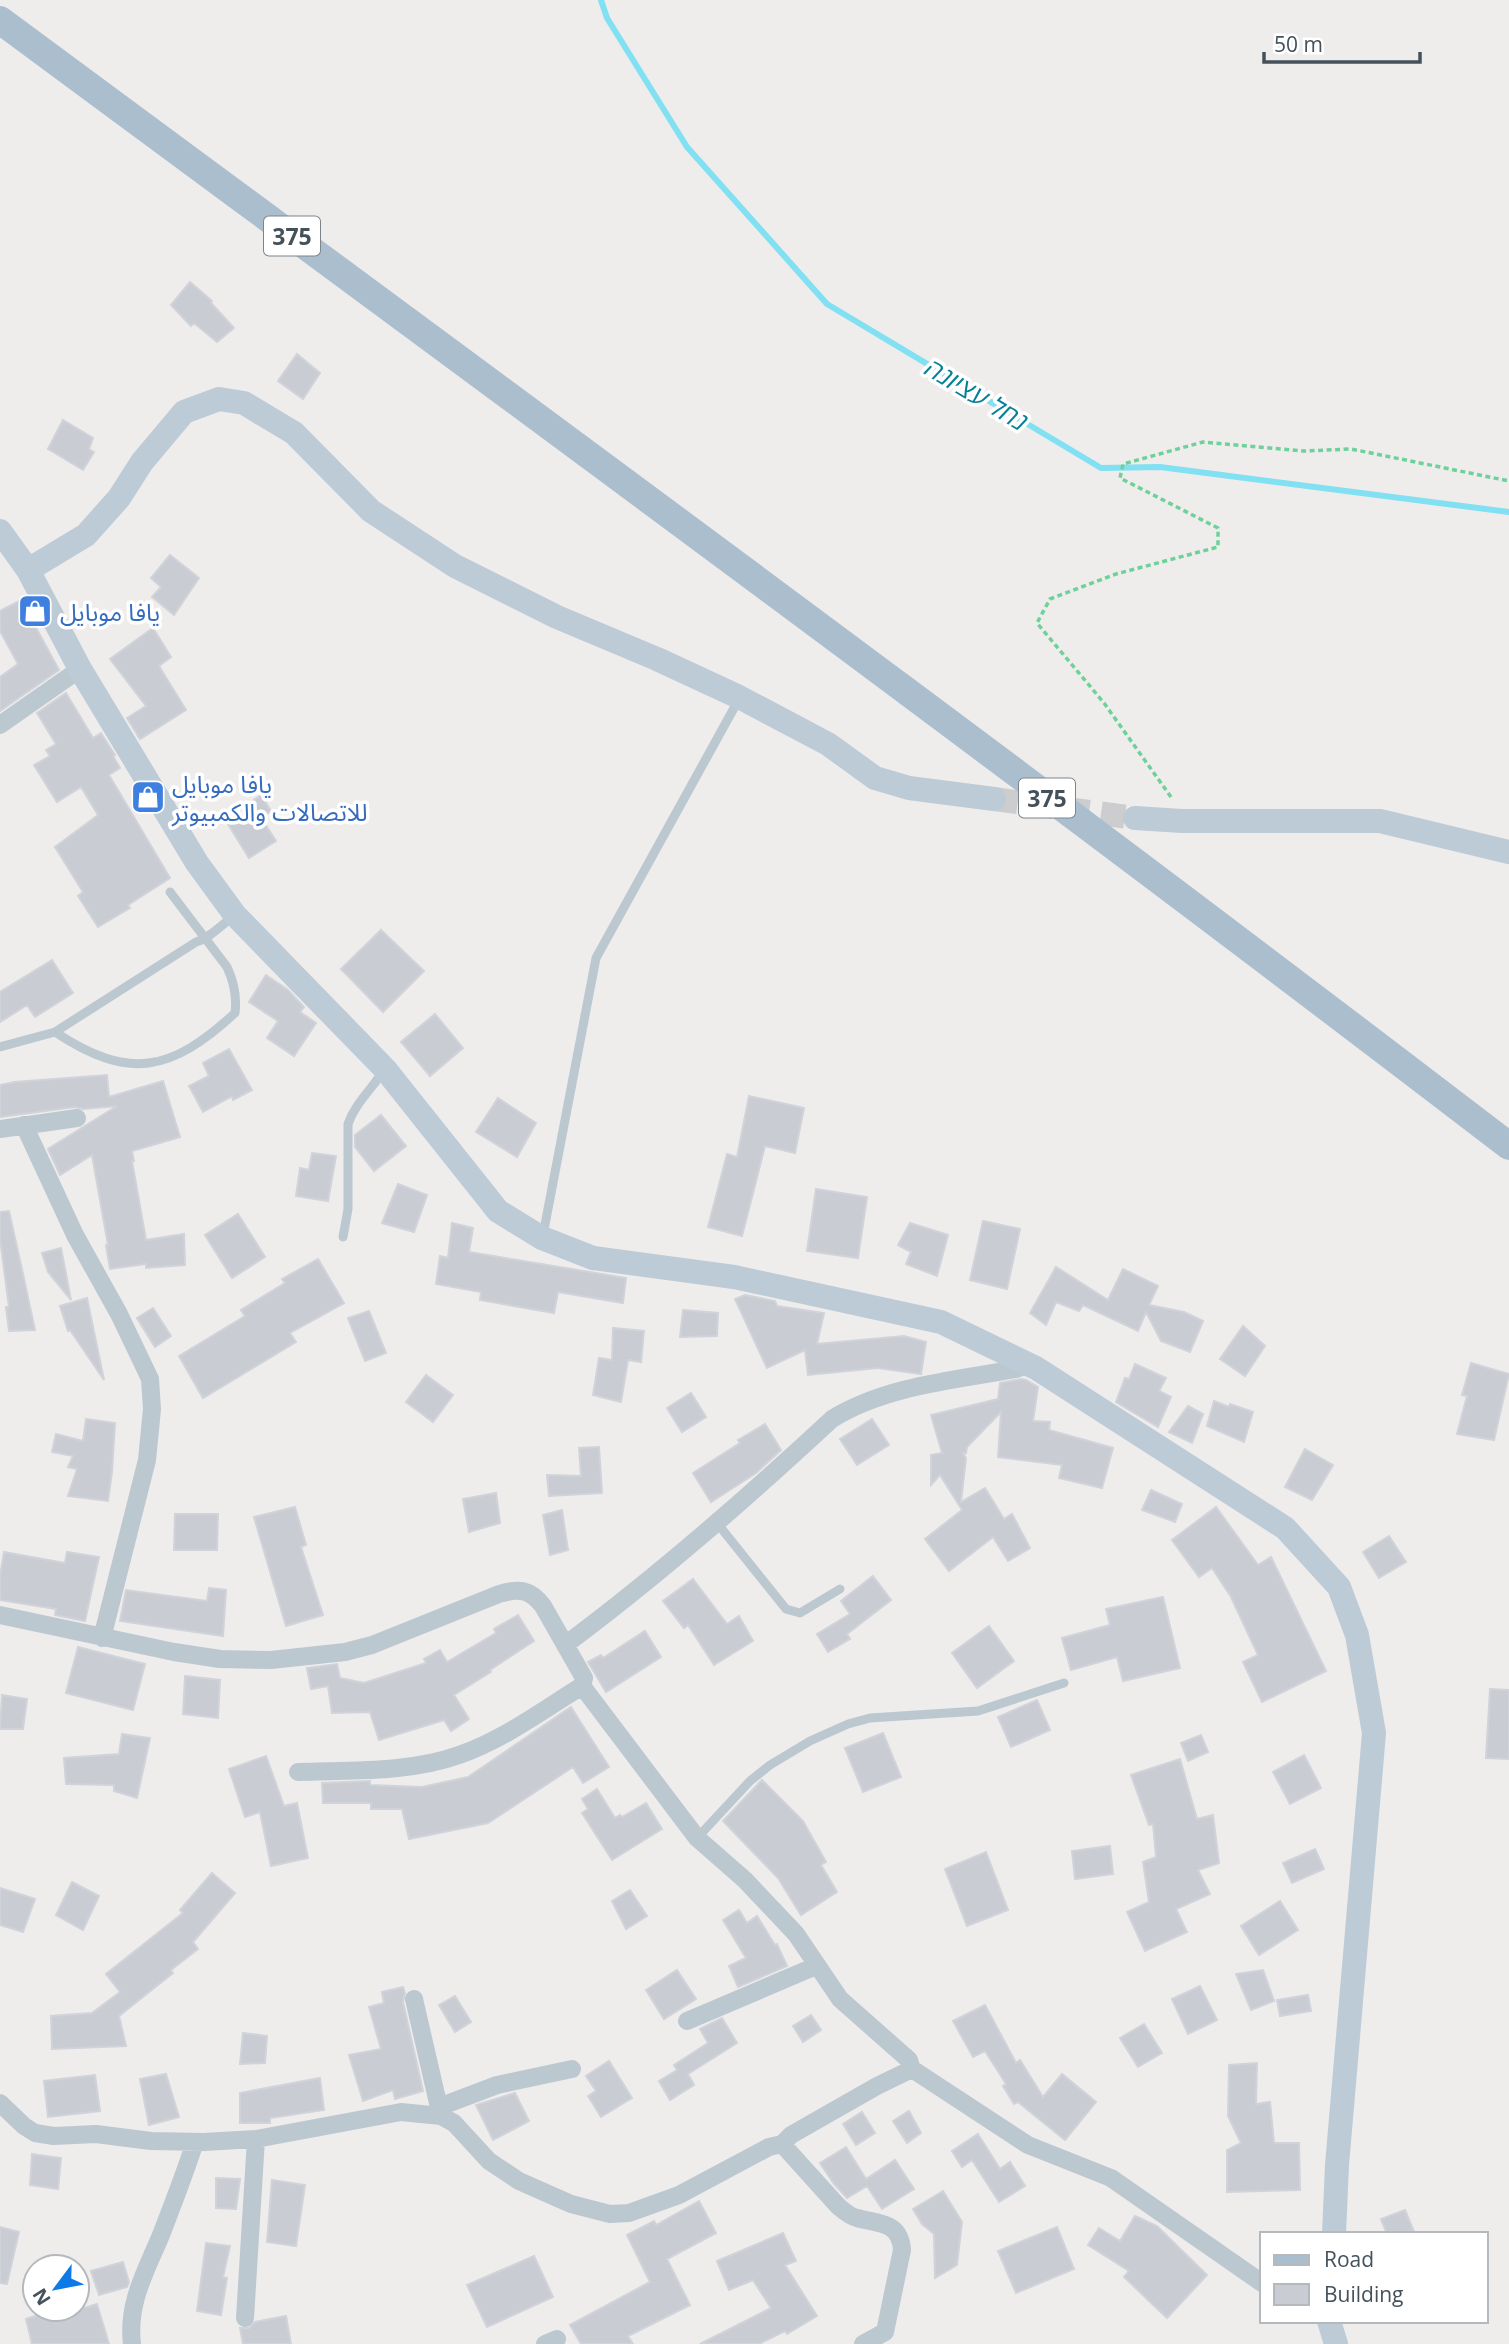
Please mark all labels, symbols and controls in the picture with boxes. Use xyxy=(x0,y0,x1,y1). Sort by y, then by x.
scale bar xyxy=(1264,21,1420,65)
text: 50 m xyxy=(1274,30,1323,58)
road number: 375 xyxy=(264,216,320,256)
water label: נחל עציונה xyxy=(919,349,1035,439)
shop icon: يافا موبايل xyxy=(16,592,54,630)
place label: يافا موبايل xyxy=(60,595,160,628)
place label: يافا موبايل للاتصالات والكمبيوتر xyxy=(171,767,368,828)
shop icon: يافا موبايل للاتصالات والكمبيوتر xyxy=(129,778,167,816)
road number: 375 xyxy=(1019,778,1075,818)
legend xyxy=(1260,2232,1488,2323)
text: Road xyxy=(1324,2245,1374,2273)
north arrow xyxy=(21,2253,91,2323)
text: Building xyxy=(1324,2280,1403,2308)
text: N xyxy=(26,2284,57,2310)

